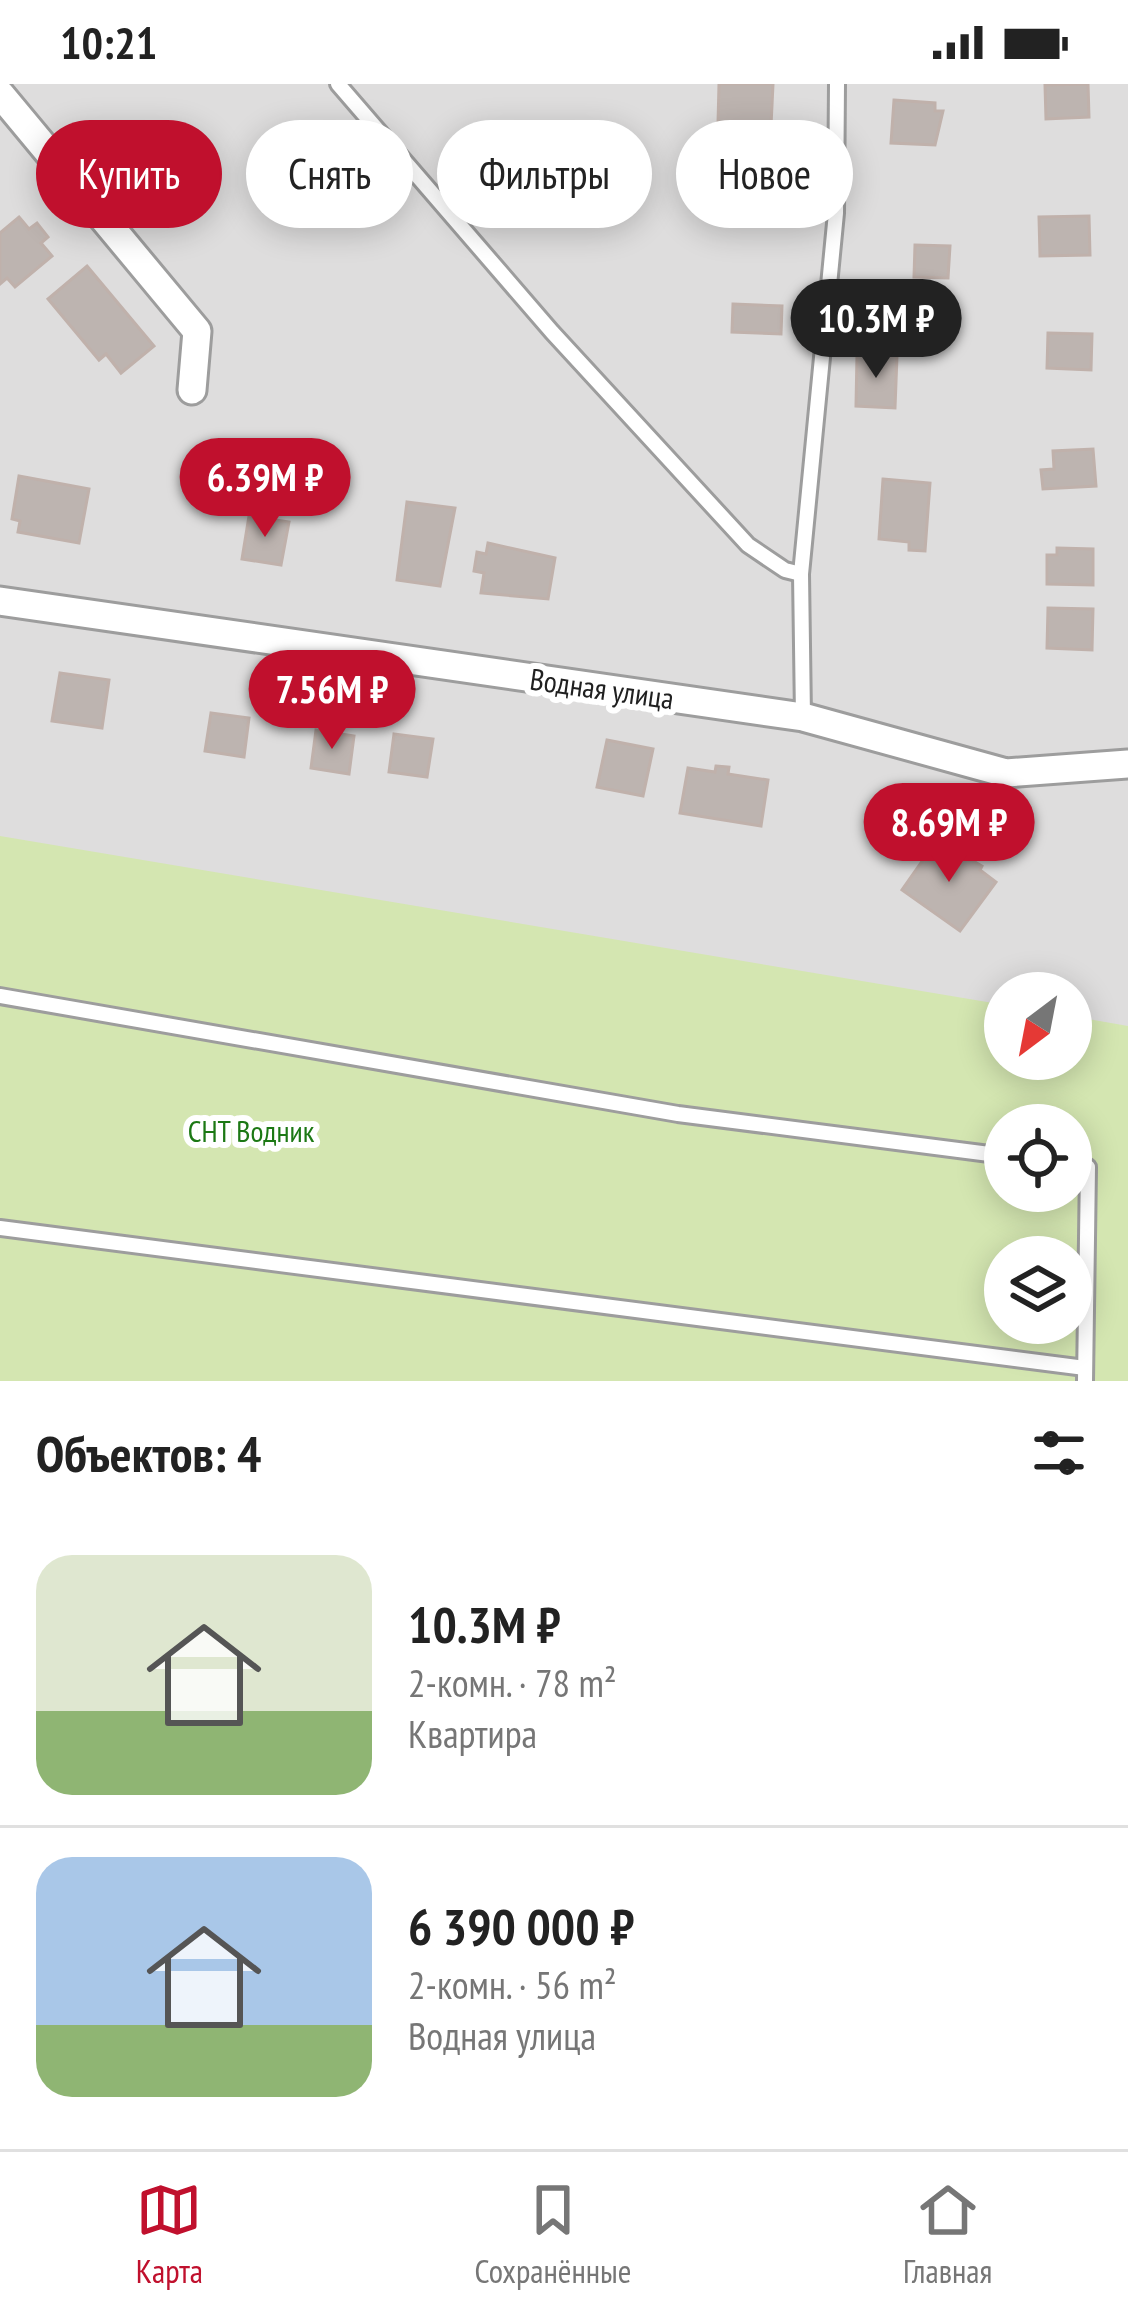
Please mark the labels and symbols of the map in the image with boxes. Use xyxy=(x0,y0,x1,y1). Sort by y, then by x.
pin: 10.3M ₽ xyxy=(765,279,987,381)
pin: 6.39M ₽ xyxy=(154,438,376,540)
pin: 7.56M ₽ xyxy=(221,650,443,752)
street label: Водная улица xyxy=(528,659,676,717)
pin: 8.69M ₽ xyxy=(838,783,1060,885)
north arrow xyxy=(984,972,1092,1080)
park label: СНТ Водник xyxy=(188,1111,315,1150)

